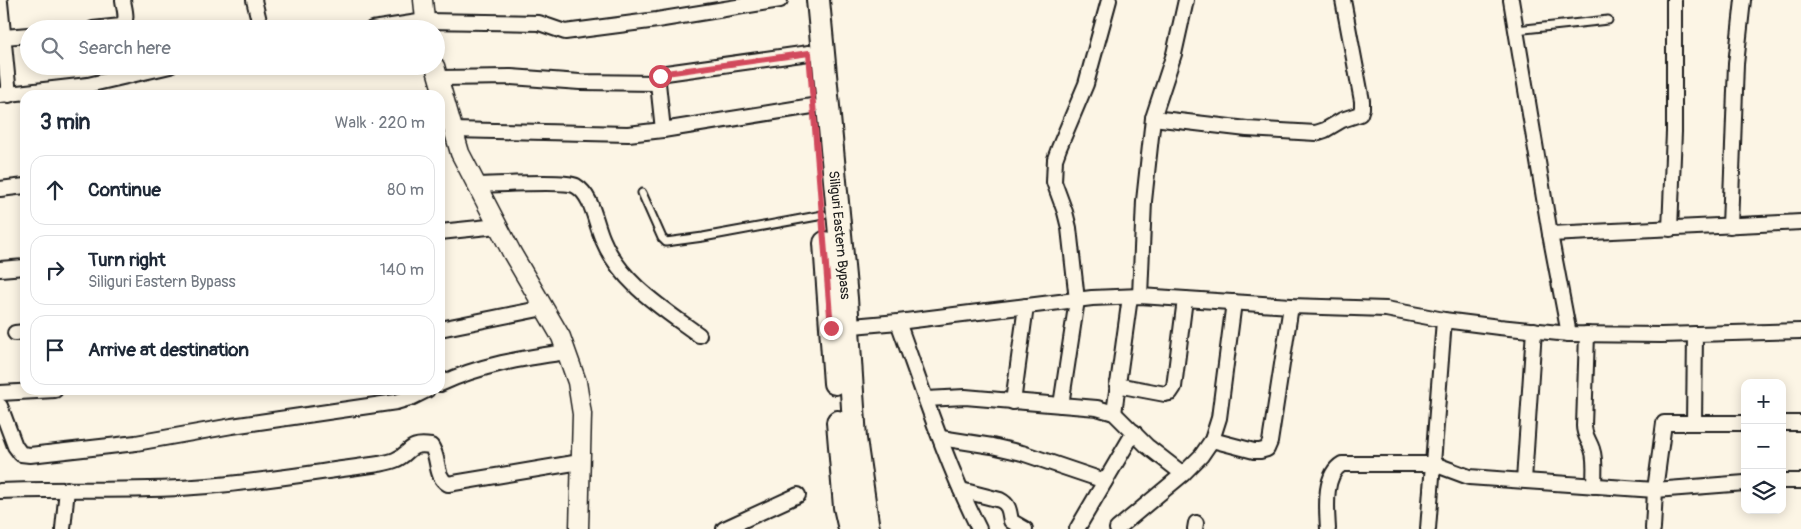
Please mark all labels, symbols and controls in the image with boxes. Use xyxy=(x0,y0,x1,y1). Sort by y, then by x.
search box xyxy=(20,20,445,75)
icon: search xyxy=(38,34,66,62)
text: Search here xyxy=(78,36,171,60)
route start xyxy=(649,65,672,88)
text: 3 min xyxy=(40,109,90,136)
text: Walk · 220 m xyxy=(335,113,425,133)
street label: Siliguri Eastern Bypass xyxy=(826,170,855,301)
icon: ahead xyxy=(41,176,69,204)
text: Continue xyxy=(88,178,161,202)
text: 80 m xyxy=(387,180,424,200)
text: Turn right xyxy=(88,248,166,272)
icon: right xyxy=(41,256,69,284)
text: 140 m xyxy=(380,260,424,280)
text: Siliguri Eastern Bypass xyxy=(88,272,236,292)
route end xyxy=(820,317,843,340)
icon: arrive xyxy=(41,336,69,364)
text: Arrive at destination xyxy=(88,338,249,362)
map controls xyxy=(1741,379,1786,514)
button: + xyxy=(1741,379,1786,424)
button: − xyxy=(1741,424,1786,469)
button: layers xyxy=(1741,469,1786,514)

